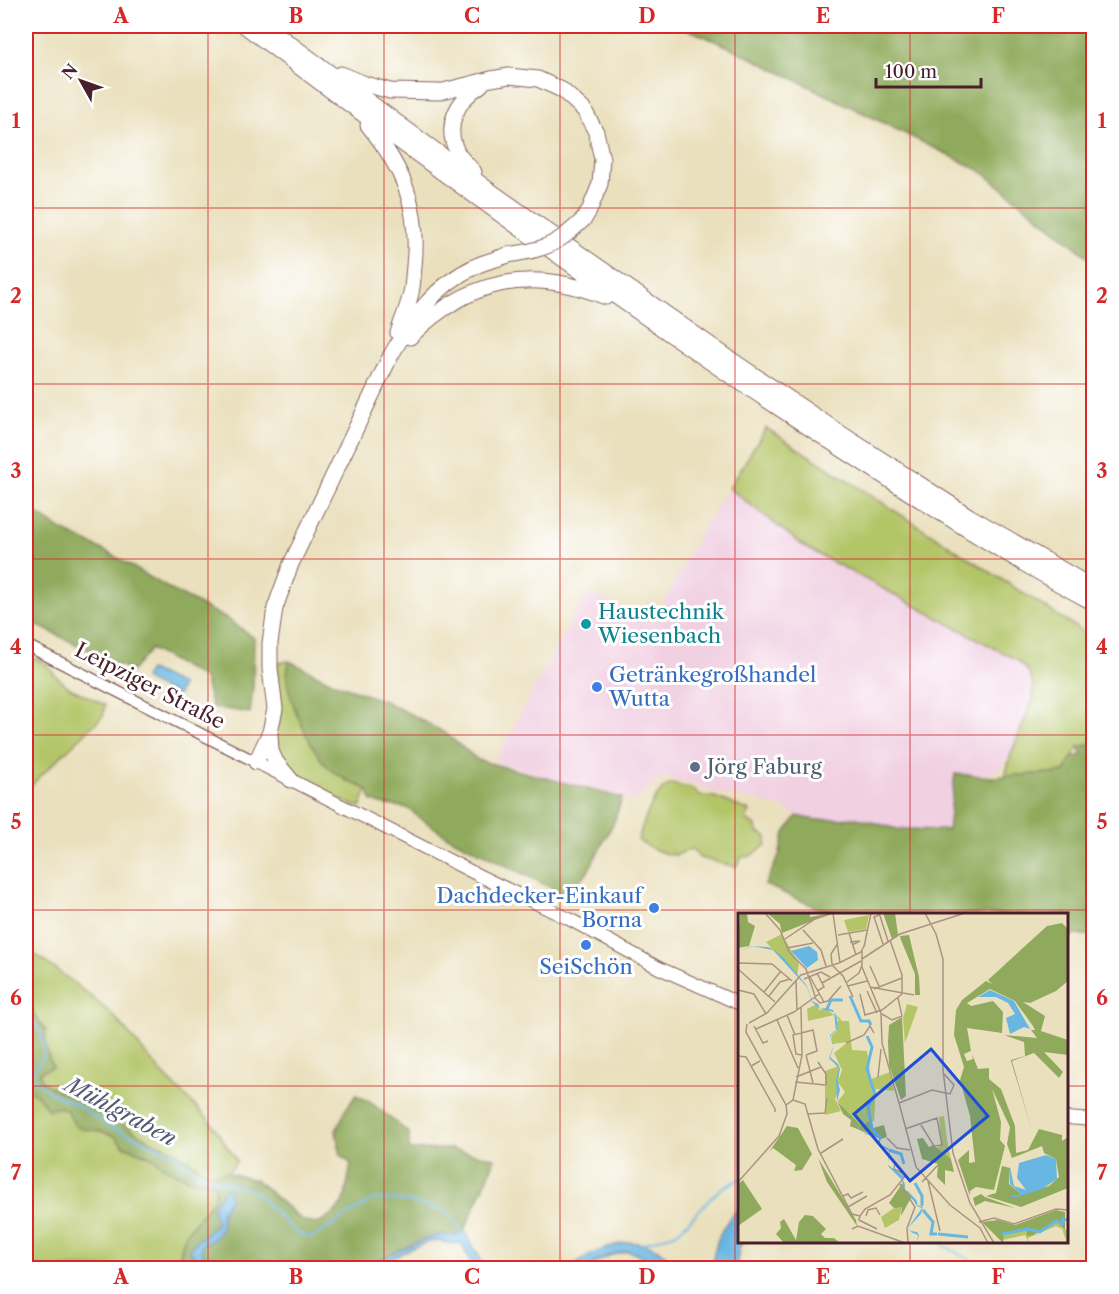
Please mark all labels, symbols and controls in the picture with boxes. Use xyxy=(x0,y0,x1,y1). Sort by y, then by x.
text: A xyxy=(112,4,129,28)
text: B xyxy=(289,4,304,28)
text: C xyxy=(464,4,480,28)
text: D xyxy=(638,4,656,28)
text: E xyxy=(816,4,830,28)
text: F xyxy=(991,4,1005,28)
north arrow xyxy=(51,51,111,111)
scale bar xyxy=(876,51,981,89)
text: N xyxy=(57,60,82,83)
text: 100 m xyxy=(885,61,937,83)
text: 1 xyxy=(12,109,21,133)
text: 1 xyxy=(1098,109,1107,133)
text: 2 xyxy=(10,284,22,308)
text: 2 xyxy=(1096,284,1108,308)
text: 3 xyxy=(10,459,22,483)
text: 3 xyxy=(1096,459,1108,483)
place label: Haustechnik Wiesenbach xyxy=(597,599,725,648)
marker: Haustechnik Wiesenbach xyxy=(579,617,593,631)
text: 4 xyxy=(10,635,22,659)
text: 4 xyxy=(1096,635,1108,659)
street label: Leipziger Straße xyxy=(71,637,229,734)
place label: Getränkegroßhandel Wutta xyxy=(608,662,816,711)
marker: Getränkegroßhandel Wutta xyxy=(590,680,604,694)
place label: Jörg Faburg xyxy=(704,754,823,779)
marker: Jörg Faburg xyxy=(688,760,702,774)
text: 5 xyxy=(10,810,22,834)
text: 5 xyxy=(1096,810,1108,834)
place label: Dachdecker-Einkauf Borna xyxy=(436,883,644,932)
marker: Dachdecker-Einkauf Borna xyxy=(647,901,661,915)
inset map xyxy=(738,913,1068,1243)
marker: SeiSchön xyxy=(579,938,593,952)
place label: SeiSchön xyxy=(539,954,633,979)
text: 6 xyxy=(10,986,22,1010)
text: 6 xyxy=(1096,986,1108,1010)
water label: Mühlgraben xyxy=(58,1069,181,1152)
text: 7 xyxy=(11,1161,22,1185)
text: 7 xyxy=(1097,1161,1108,1185)
text: A xyxy=(112,1265,129,1289)
text: B xyxy=(289,1265,304,1289)
text: C xyxy=(464,1265,480,1289)
text: D xyxy=(638,1265,656,1289)
text: E xyxy=(816,1265,830,1289)
text: F xyxy=(991,1265,1005,1289)

